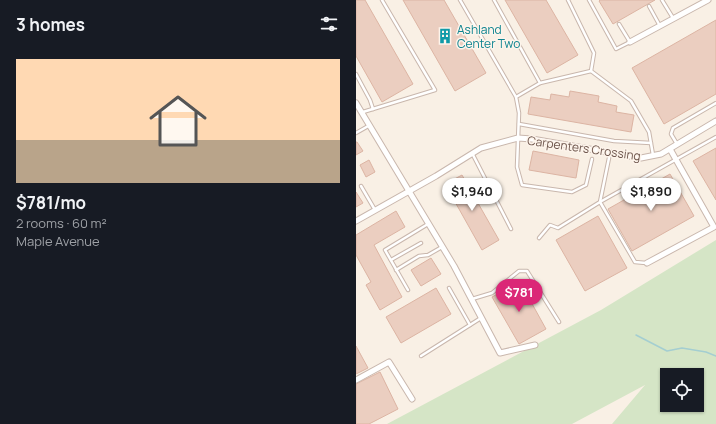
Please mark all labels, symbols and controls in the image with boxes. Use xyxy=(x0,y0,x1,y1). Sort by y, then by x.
text: 3 homes xyxy=(16,13,85,36)
icon: filters xyxy=(318,13,340,35)
place label: Ashland Center Two xyxy=(457,21,520,52)
building icon: Ashland Center Two xyxy=(436,27,454,45)
icon: home xyxy=(142,85,214,157)
street label: Carpenters Crossing xyxy=(526,132,642,164)
pin: $1,940 xyxy=(439,178,505,212)
pin: $1,890 xyxy=(618,178,684,212)
text: $1,940 xyxy=(451,182,493,200)
text: $1,890 xyxy=(630,182,672,200)
text: $781/mo xyxy=(16,191,86,214)
text: 2 rooms · 60 m² xyxy=(16,214,107,232)
text: Maple Avenue xyxy=(16,232,100,250)
pin: $781 xyxy=(495,279,543,313)
text: $781 xyxy=(505,283,533,301)
map controls xyxy=(660,368,704,412)
button: locate xyxy=(660,368,704,412)

